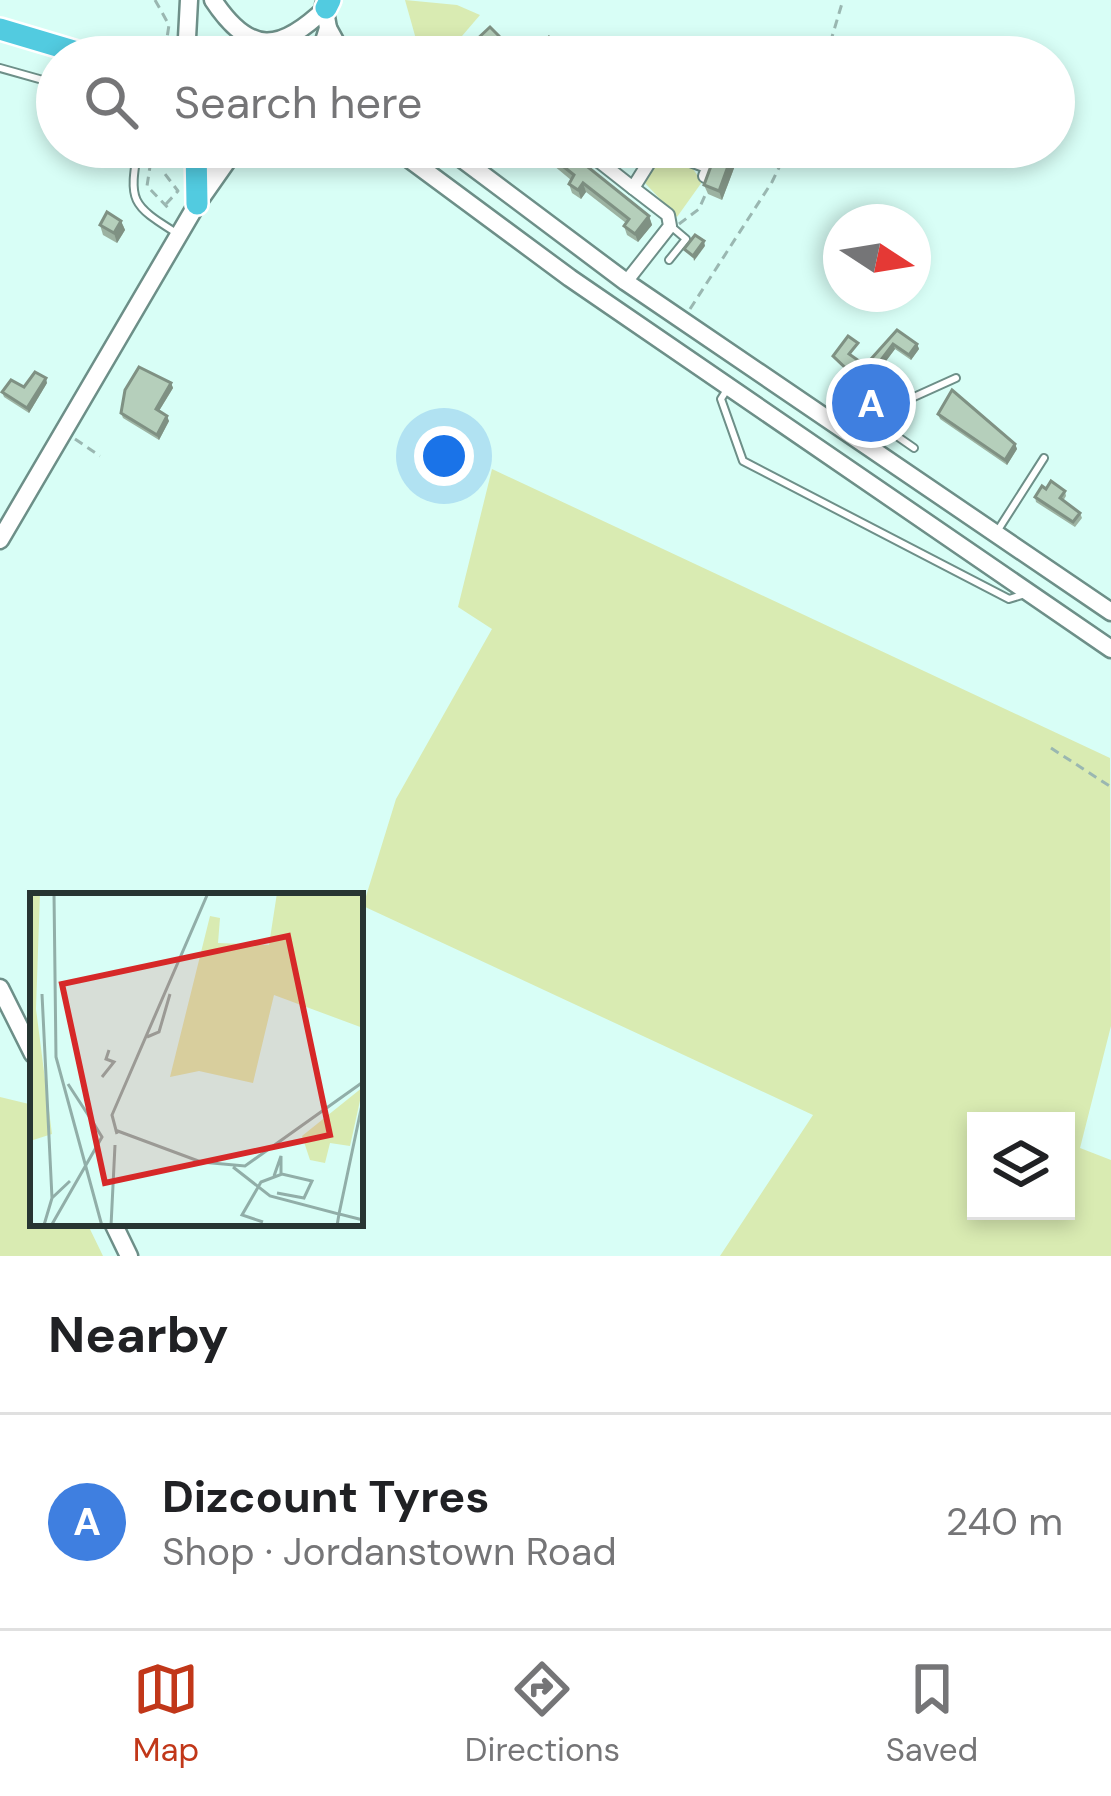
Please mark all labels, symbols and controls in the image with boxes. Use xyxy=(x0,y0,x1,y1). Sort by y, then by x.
search box xyxy=(36,36,1075,168)
icon: search xyxy=(78,69,144,135)
text: Search here xyxy=(174,73,422,132)
north arrow xyxy=(823,204,931,312)
pin: A xyxy=(832,358,910,448)
your location xyxy=(414,426,474,486)
inset map xyxy=(30,893,363,1226)
map controls xyxy=(967,1112,1075,1220)
button: layers xyxy=(967,1112,1075,1220)
text: Nearby xyxy=(48,1301,229,1368)
text: Dizcount Tyres xyxy=(162,1467,489,1526)
text: A xyxy=(73,1496,101,1547)
text: 240 m xyxy=(946,1496,1063,1547)
text: Shop · Jordanstown Road xyxy=(162,1526,617,1577)
tab: Map xyxy=(133,1656,199,1771)
tab: Directions xyxy=(465,1656,620,1771)
tab: Saved xyxy=(886,1656,978,1771)

